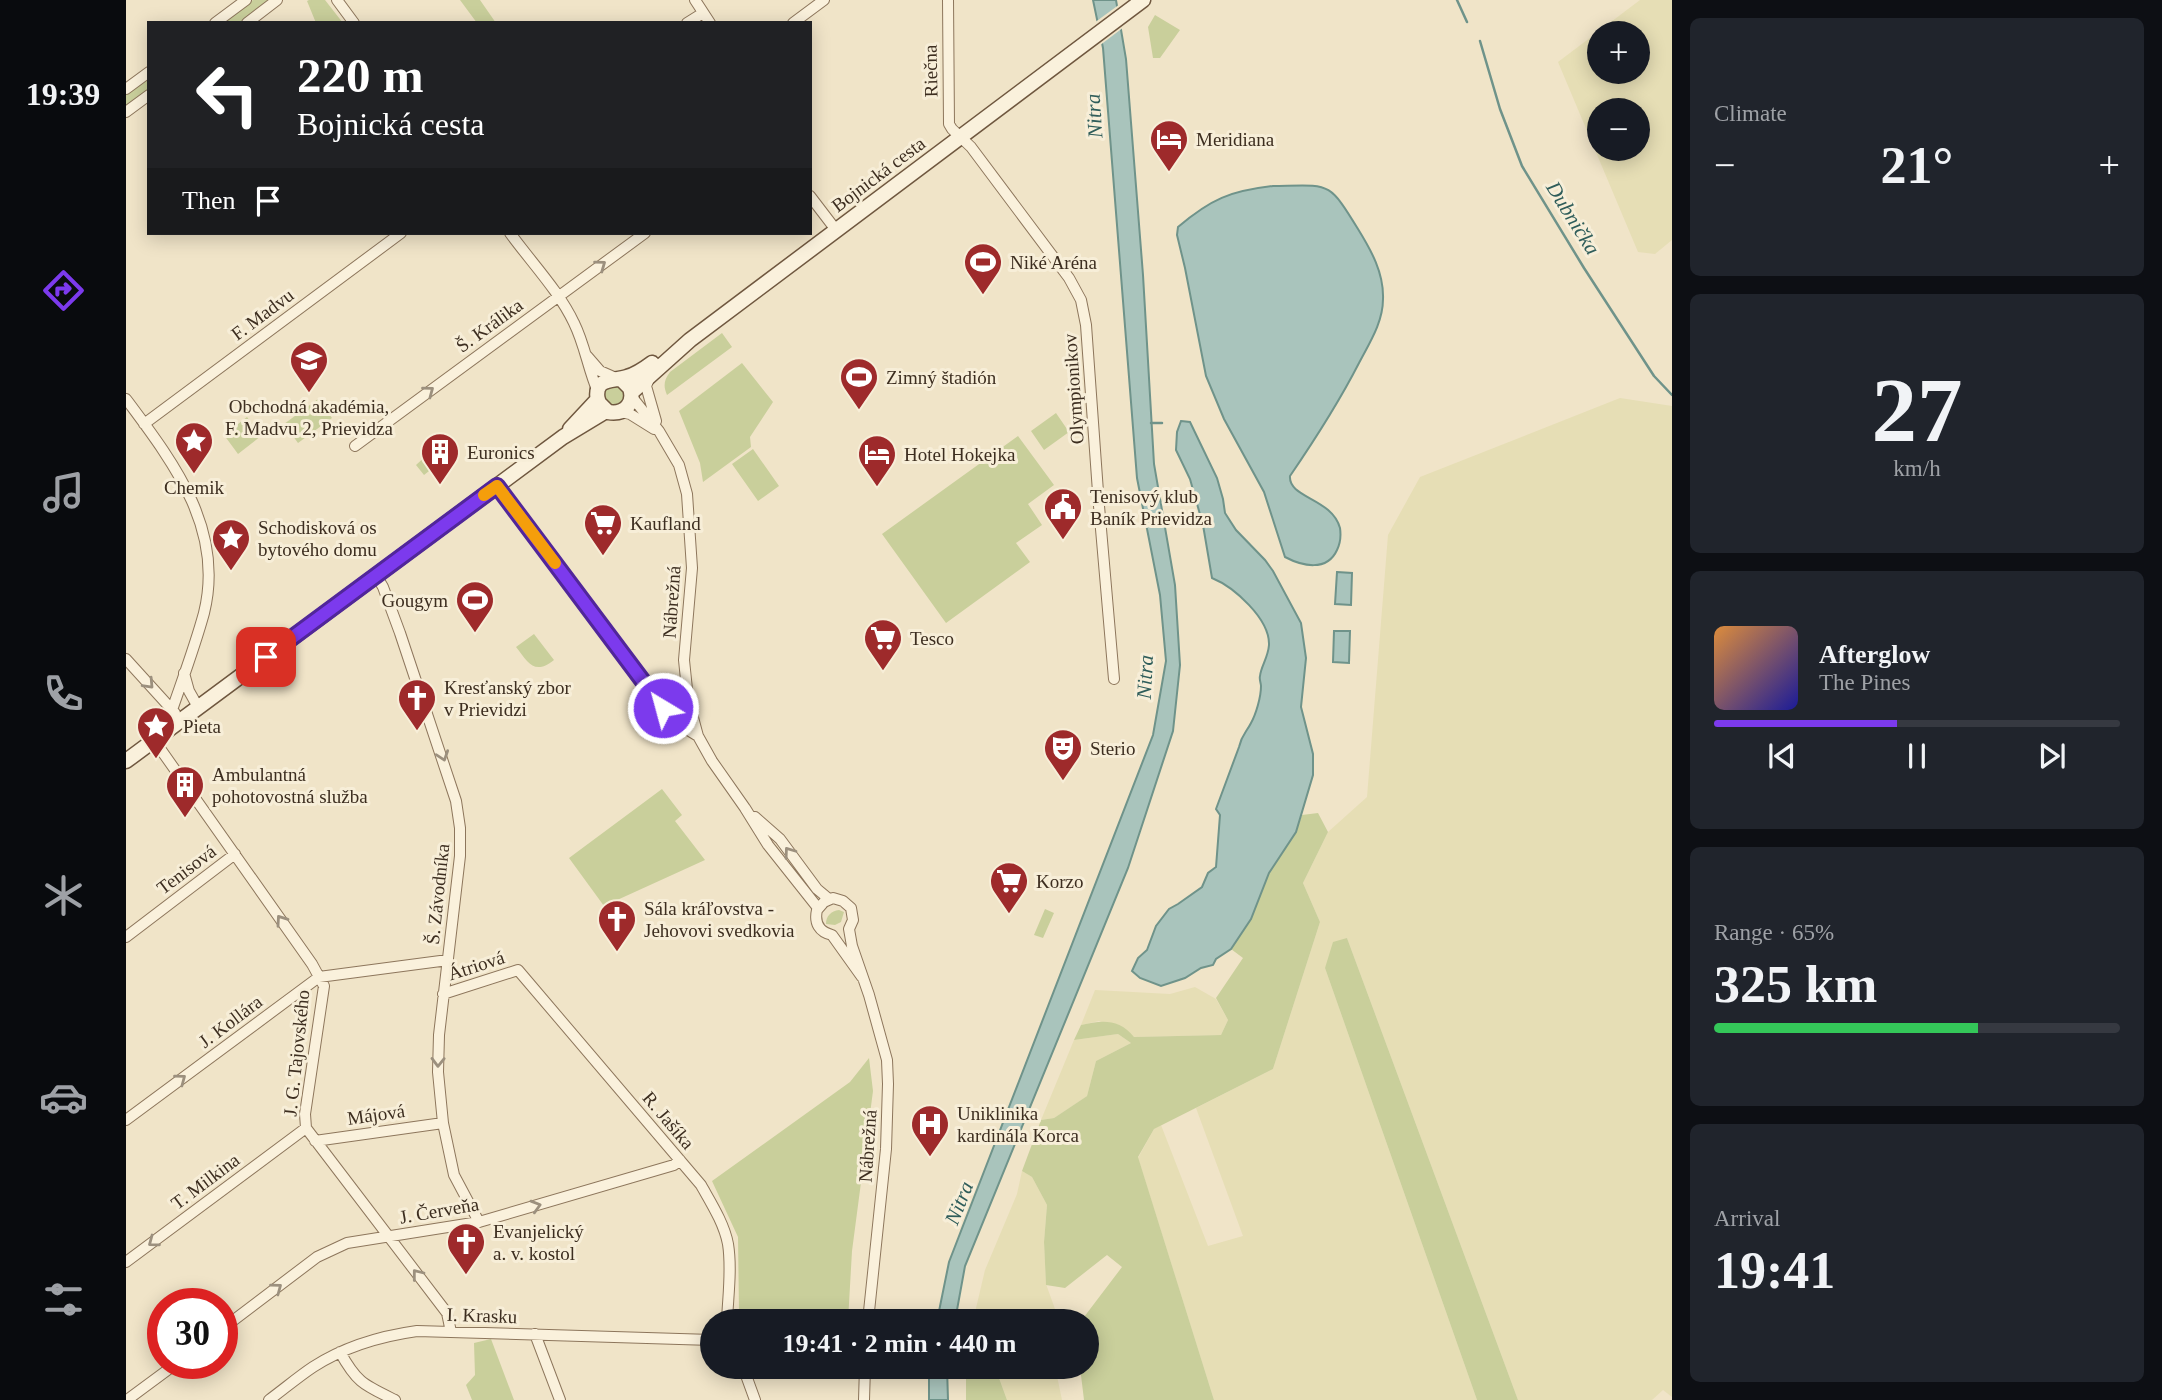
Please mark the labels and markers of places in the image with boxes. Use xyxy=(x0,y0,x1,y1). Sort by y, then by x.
hotel icon: Meridiana xyxy=(1148,118,1190,173)
place label: Meridiana xyxy=(1196,129,1275,150)
sports icon: Niké Aréna xyxy=(962,241,1004,296)
place label: Niké Aréna xyxy=(1010,252,1098,273)
school or university icon: Obchodná akadémia, F. Madvu 2, Prievidza xyxy=(288,339,330,394)
sports icon: Zimný štadión xyxy=(838,356,880,411)
place label: Zimný štadión xyxy=(886,367,997,388)
place label: Obchodná akadémia, F. Madvu 2, Prievidza xyxy=(225,396,394,439)
place icon: Chemik xyxy=(173,420,215,475)
building icon: Euronics xyxy=(419,431,461,486)
hotel icon: Hotel Hokejka xyxy=(856,433,898,488)
place label: Euronics xyxy=(467,442,535,463)
place label: Hotel Hokejka xyxy=(904,444,1016,465)
place label: Chemik xyxy=(164,477,225,498)
public building icon: Tenisový klub Baník Prievidza xyxy=(1042,486,1084,541)
place label: Tenisový klub Baník Prievidza xyxy=(1090,486,1212,529)
supermarket icon: Kaufland xyxy=(582,502,624,557)
place label: Kaufland xyxy=(630,513,701,534)
place icon: Schodisková os bytového domu xyxy=(210,517,252,572)
place label: Schodisková os bytového domu xyxy=(258,517,377,560)
sports icon: Gougym xyxy=(454,579,496,634)
place label: Gougym xyxy=(382,590,448,611)
supermarket icon: Tesco xyxy=(862,617,904,672)
pin xyxy=(236,627,296,687)
place label: Tesco xyxy=(910,628,954,649)
church icon: Kresťanský zbor v Prievidzi xyxy=(396,677,438,732)
place label: Kresťanský zbor v Prievidzi xyxy=(444,677,572,720)
place icon: Pieta xyxy=(135,705,177,760)
place label: Pieta xyxy=(183,716,222,737)
theatre icon: Sterio xyxy=(1042,727,1084,782)
place label: Sterio xyxy=(1090,738,1135,759)
building icon: Ambulantná pohotovostná služba xyxy=(164,764,206,819)
place label: Ambulantná pohotovostná služba xyxy=(212,764,368,807)
supermarket icon: Korzo xyxy=(988,860,1030,915)
place label: Korzo xyxy=(1036,871,1083,892)
church icon: Sála kráľovstva - Jehovovi svedkovia xyxy=(596,898,638,953)
place label: Sála kráľovstva - Jehovovi svedkovia xyxy=(644,898,795,941)
hospital icon: Uniklinika kardinála Korca xyxy=(909,1103,951,1158)
place label: Uniklinika kardinála Korca xyxy=(957,1103,1079,1146)
church icon: Evanjelický a. v. kostol xyxy=(445,1221,487,1276)
place label: Evanjelický a. v. kostol xyxy=(493,1221,584,1264)

